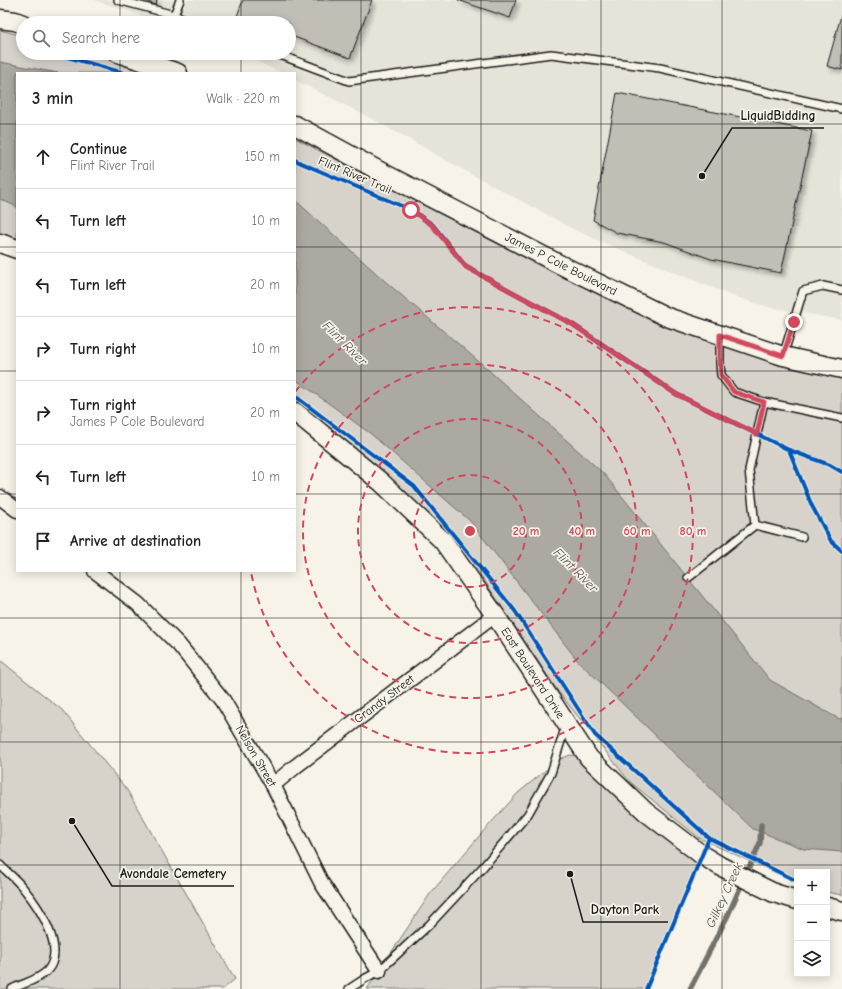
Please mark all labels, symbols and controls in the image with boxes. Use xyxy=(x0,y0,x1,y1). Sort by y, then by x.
search box xyxy=(16,16,296,60)
icon: search xyxy=(30,27,52,49)
text: Search here xyxy=(62,29,140,47)
text: 3 min xyxy=(32,89,73,108)
text: Walk · 220 m xyxy=(206,91,280,106)
callout: LiquidBidding xyxy=(732,103,824,128)
text: LiquidBidding xyxy=(740,108,816,123)
text: Continue xyxy=(70,140,127,158)
icon: ahead xyxy=(32,146,54,168)
text: 150 m xyxy=(245,149,280,164)
street label: Flint River Trail xyxy=(316,153,394,197)
text: Flint River Trail xyxy=(70,158,155,173)
route start xyxy=(402,201,420,219)
icon: left xyxy=(32,210,54,232)
text: Turn left xyxy=(70,212,126,230)
text: 10 m xyxy=(252,213,280,228)
street label: James P Cole Boulevard xyxy=(503,230,619,298)
icon: left xyxy=(32,274,54,296)
text: Turn left xyxy=(70,276,126,294)
text: 20 m xyxy=(250,277,280,292)
route end xyxy=(785,313,803,331)
water label: Flint River xyxy=(320,318,371,369)
icon: right xyxy=(32,338,54,360)
text: Turn right xyxy=(70,340,136,358)
text: 10 m xyxy=(252,341,280,356)
text: Turn right xyxy=(70,396,136,414)
icon: right xyxy=(32,402,54,424)
text: 20 m xyxy=(250,405,280,420)
text: James P Cole Boulevard xyxy=(70,414,204,429)
icon: left xyxy=(32,466,54,488)
text: Turn left xyxy=(70,468,126,486)
text: 10 m xyxy=(252,469,280,484)
centre of rings xyxy=(463,524,477,538)
text: 20 m xyxy=(513,524,539,538)
text: 40 m xyxy=(569,524,595,538)
text: 60 m xyxy=(624,524,650,538)
text: 80 m xyxy=(680,524,706,538)
icon: arrive xyxy=(32,530,54,552)
text: Arrive at destination xyxy=(70,532,201,550)
water label: Flint River xyxy=(551,545,602,596)
street label: East Boulevard Drive xyxy=(498,625,568,721)
street label: Grandy Street xyxy=(351,671,417,726)
street label: Nelson Street xyxy=(233,723,279,790)
water label: Gilkey Creek xyxy=(702,859,746,930)
callout: Avondale Cemetery xyxy=(112,861,234,886)
text: Avondale Cemetery xyxy=(120,866,226,881)
map controls xyxy=(794,869,830,977)
button: + xyxy=(794,869,830,905)
callout: Dayton Park xyxy=(583,897,668,922)
text: Dayton Park xyxy=(591,902,660,917)
button: − xyxy=(794,905,830,941)
button: layers xyxy=(794,941,830,977)

